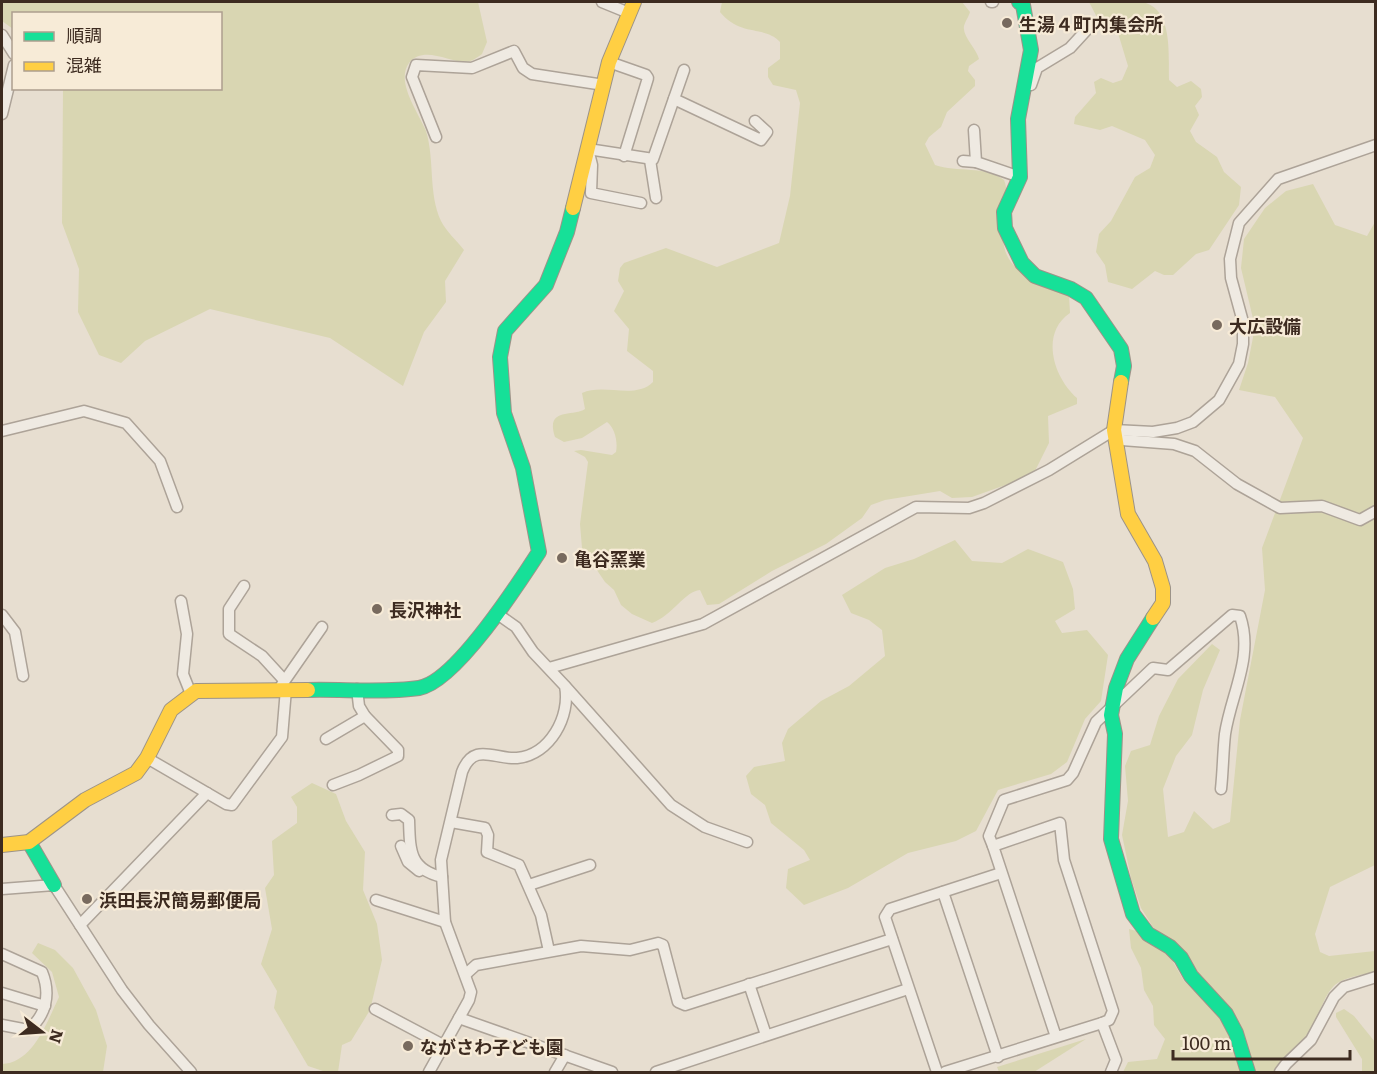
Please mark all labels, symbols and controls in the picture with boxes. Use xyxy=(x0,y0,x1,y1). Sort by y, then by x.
place label: 生湯４町内集会所 xyxy=(1019,10,1163,37)
legend xyxy=(12,12,222,90)
marker: 生湯４町内集会所 xyxy=(1000,16,1014,30)
text: 順調 xyxy=(66,21,102,48)
text: 混雑 xyxy=(66,51,102,78)
place label: 大広設備 xyxy=(1229,312,1301,339)
marker: 大広設備 xyxy=(1210,318,1224,332)
place label: 亀谷窯業 xyxy=(574,545,646,572)
marker: 亀谷窯業 xyxy=(555,551,569,565)
place label: 長沢神社 xyxy=(389,596,461,623)
marker: 長沢神社 xyxy=(370,602,384,616)
place label: 浜田長沢簡易郵便局 xyxy=(99,886,261,913)
marker: 浜田長沢簡易郵便局 xyxy=(80,892,94,906)
north arrow xyxy=(12,1002,72,1062)
scale bar xyxy=(1173,1023,1350,1061)
text: N xyxy=(44,1027,71,1047)
text: 100 m xyxy=(1182,1029,1231,1056)
place label: ながさわ子ども園 xyxy=(420,1033,564,1060)
marker: ながさわ子ども園 xyxy=(401,1039,415,1053)

